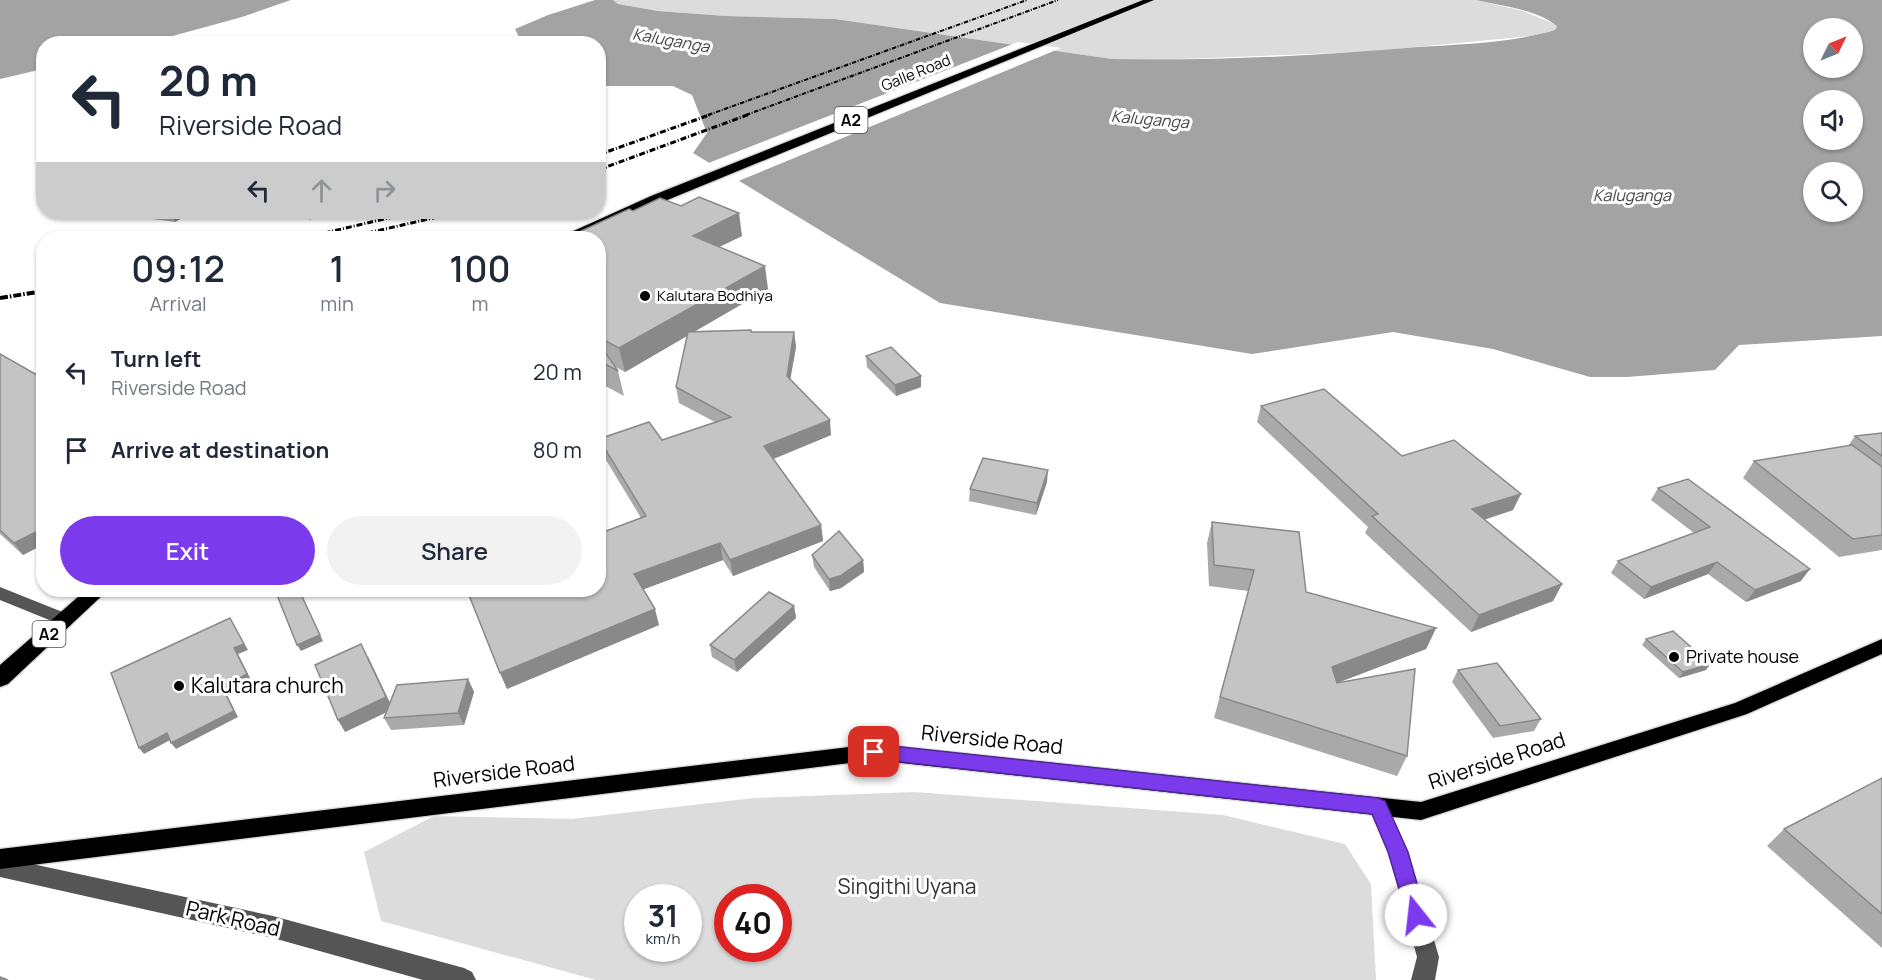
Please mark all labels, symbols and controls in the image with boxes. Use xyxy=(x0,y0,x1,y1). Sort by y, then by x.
north arrow xyxy=(1803,18,1863,78)
map controls xyxy=(1803,18,1863,222)
water label: Kaluganga xyxy=(631,22,712,58)
street label: Galle Road xyxy=(878,49,954,96)
text: 20 m xyxy=(159,51,258,109)
icon: left xyxy=(60,60,138,138)
button: sound xyxy=(1803,90,1863,150)
water label: Kaluganga xyxy=(1110,105,1191,133)
text: Riverside Road xyxy=(159,106,342,143)
road number: A2 xyxy=(834,107,868,133)
button: search xyxy=(1803,162,1863,222)
icon: left xyxy=(242,174,275,207)
icon: ahead xyxy=(305,174,338,207)
icon: right xyxy=(368,174,401,207)
water label: Kaluganga xyxy=(1593,184,1672,206)
text: 09:12 xyxy=(131,244,225,293)
text: 1 xyxy=(330,244,345,293)
text: 100 xyxy=(449,244,511,293)
place label: Kalutara Bodhiya xyxy=(657,285,773,306)
marker: Kalutara Bodhiya xyxy=(638,289,652,303)
text: Arrival xyxy=(150,290,207,317)
text: min xyxy=(320,290,354,317)
text: m xyxy=(471,290,488,317)
text: Turn left xyxy=(111,344,201,374)
icon: left xyxy=(60,356,93,389)
text: 20 m xyxy=(533,357,582,387)
text: Riverside Road xyxy=(111,374,247,401)
icon: arrive xyxy=(60,434,93,467)
text: Arrive at destination xyxy=(111,435,329,465)
text: 80 m xyxy=(533,435,582,465)
button: Exit xyxy=(60,516,315,585)
button: Share xyxy=(327,516,582,585)
road number: A2 xyxy=(32,621,66,647)
place label: Private house xyxy=(1686,644,1799,668)
marker: Private house xyxy=(1667,650,1681,664)
place label: Kalutara church xyxy=(191,671,344,699)
marker: Kalutara church xyxy=(172,679,186,693)
street label: Riverside Road xyxy=(920,718,1064,760)
street label: Riverside Road xyxy=(1425,725,1569,795)
pin xyxy=(848,726,899,777)
icon: arrive xyxy=(857,735,890,768)
street label: Riverside Road xyxy=(431,748,576,794)
park label: Singithi Uyana xyxy=(838,872,976,900)
position arrow xyxy=(1384,883,1448,947)
speed limit sign: 40 xyxy=(714,884,792,962)
street label: Park Road xyxy=(183,894,283,942)
text: 31 xyxy=(648,895,678,936)
text: km/h xyxy=(646,928,680,949)

